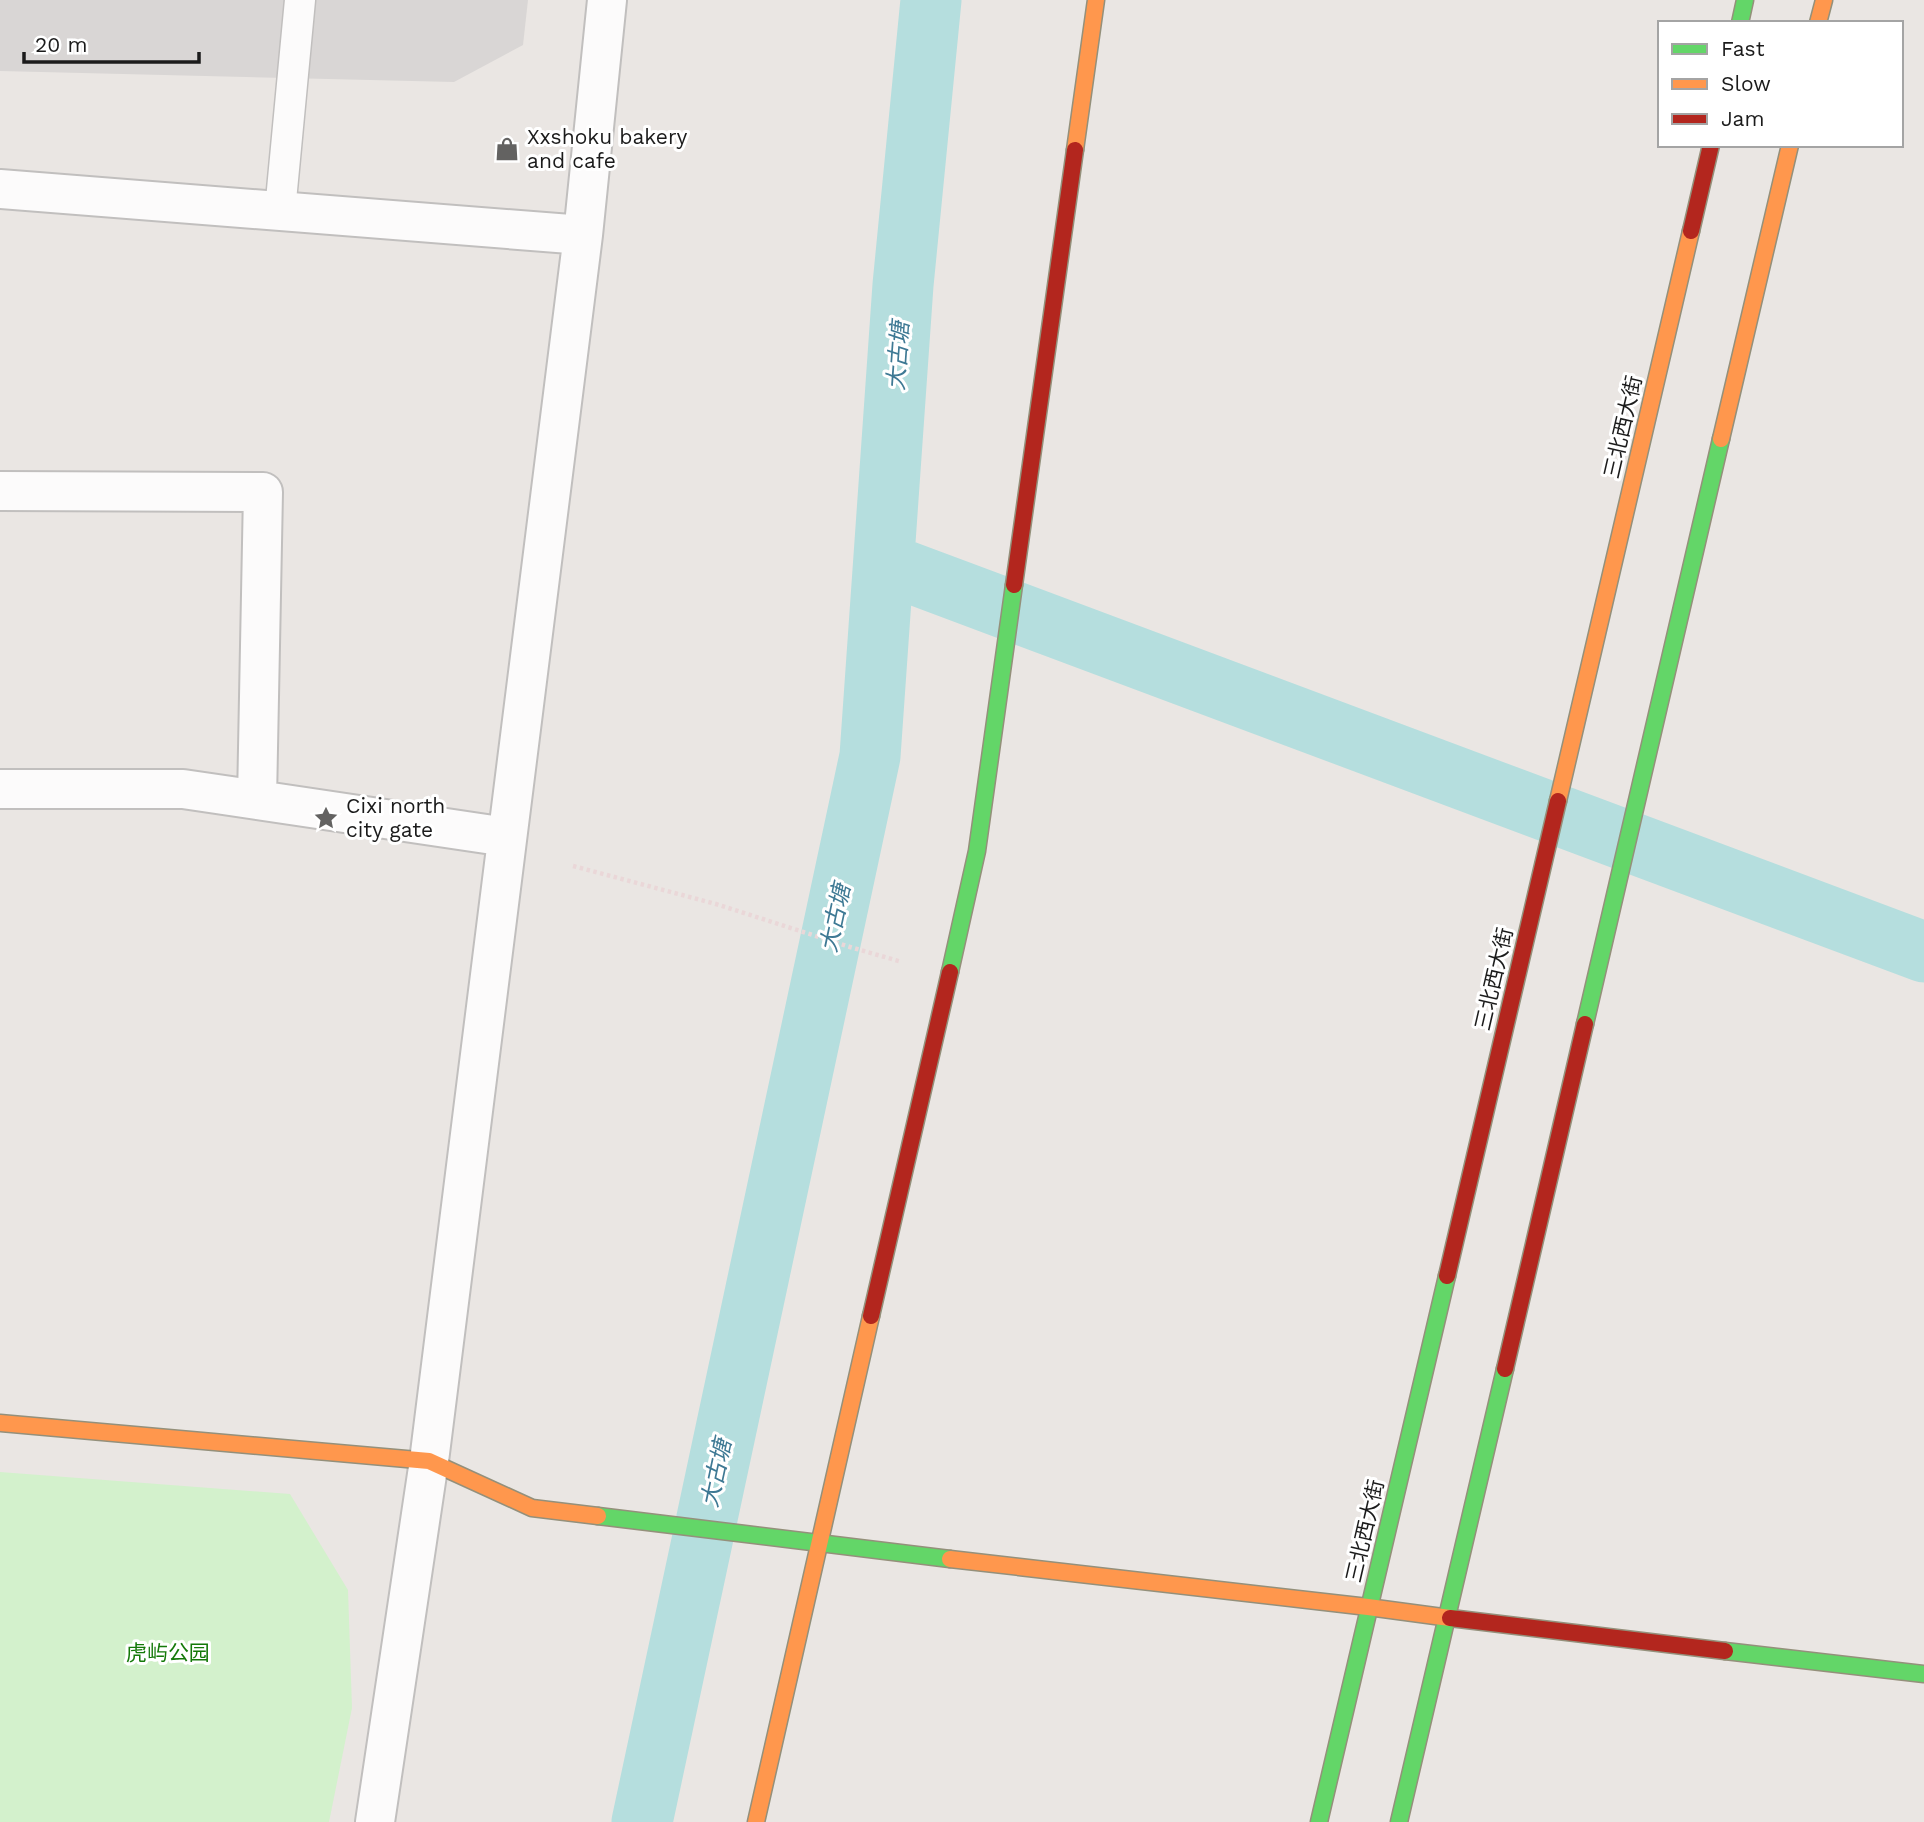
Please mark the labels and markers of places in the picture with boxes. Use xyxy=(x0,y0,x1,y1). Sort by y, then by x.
place label: Xxshoku bakery and cafe xyxy=(527,124,688,173)
shop icon: Xxshoku bakery and cafe xyxy=(493,135,521,163)
place label: Cixi north city gate xyxy=(346,793,445,842)
place icon: Cixi north city gate xyxy=(312,804,340,832)

